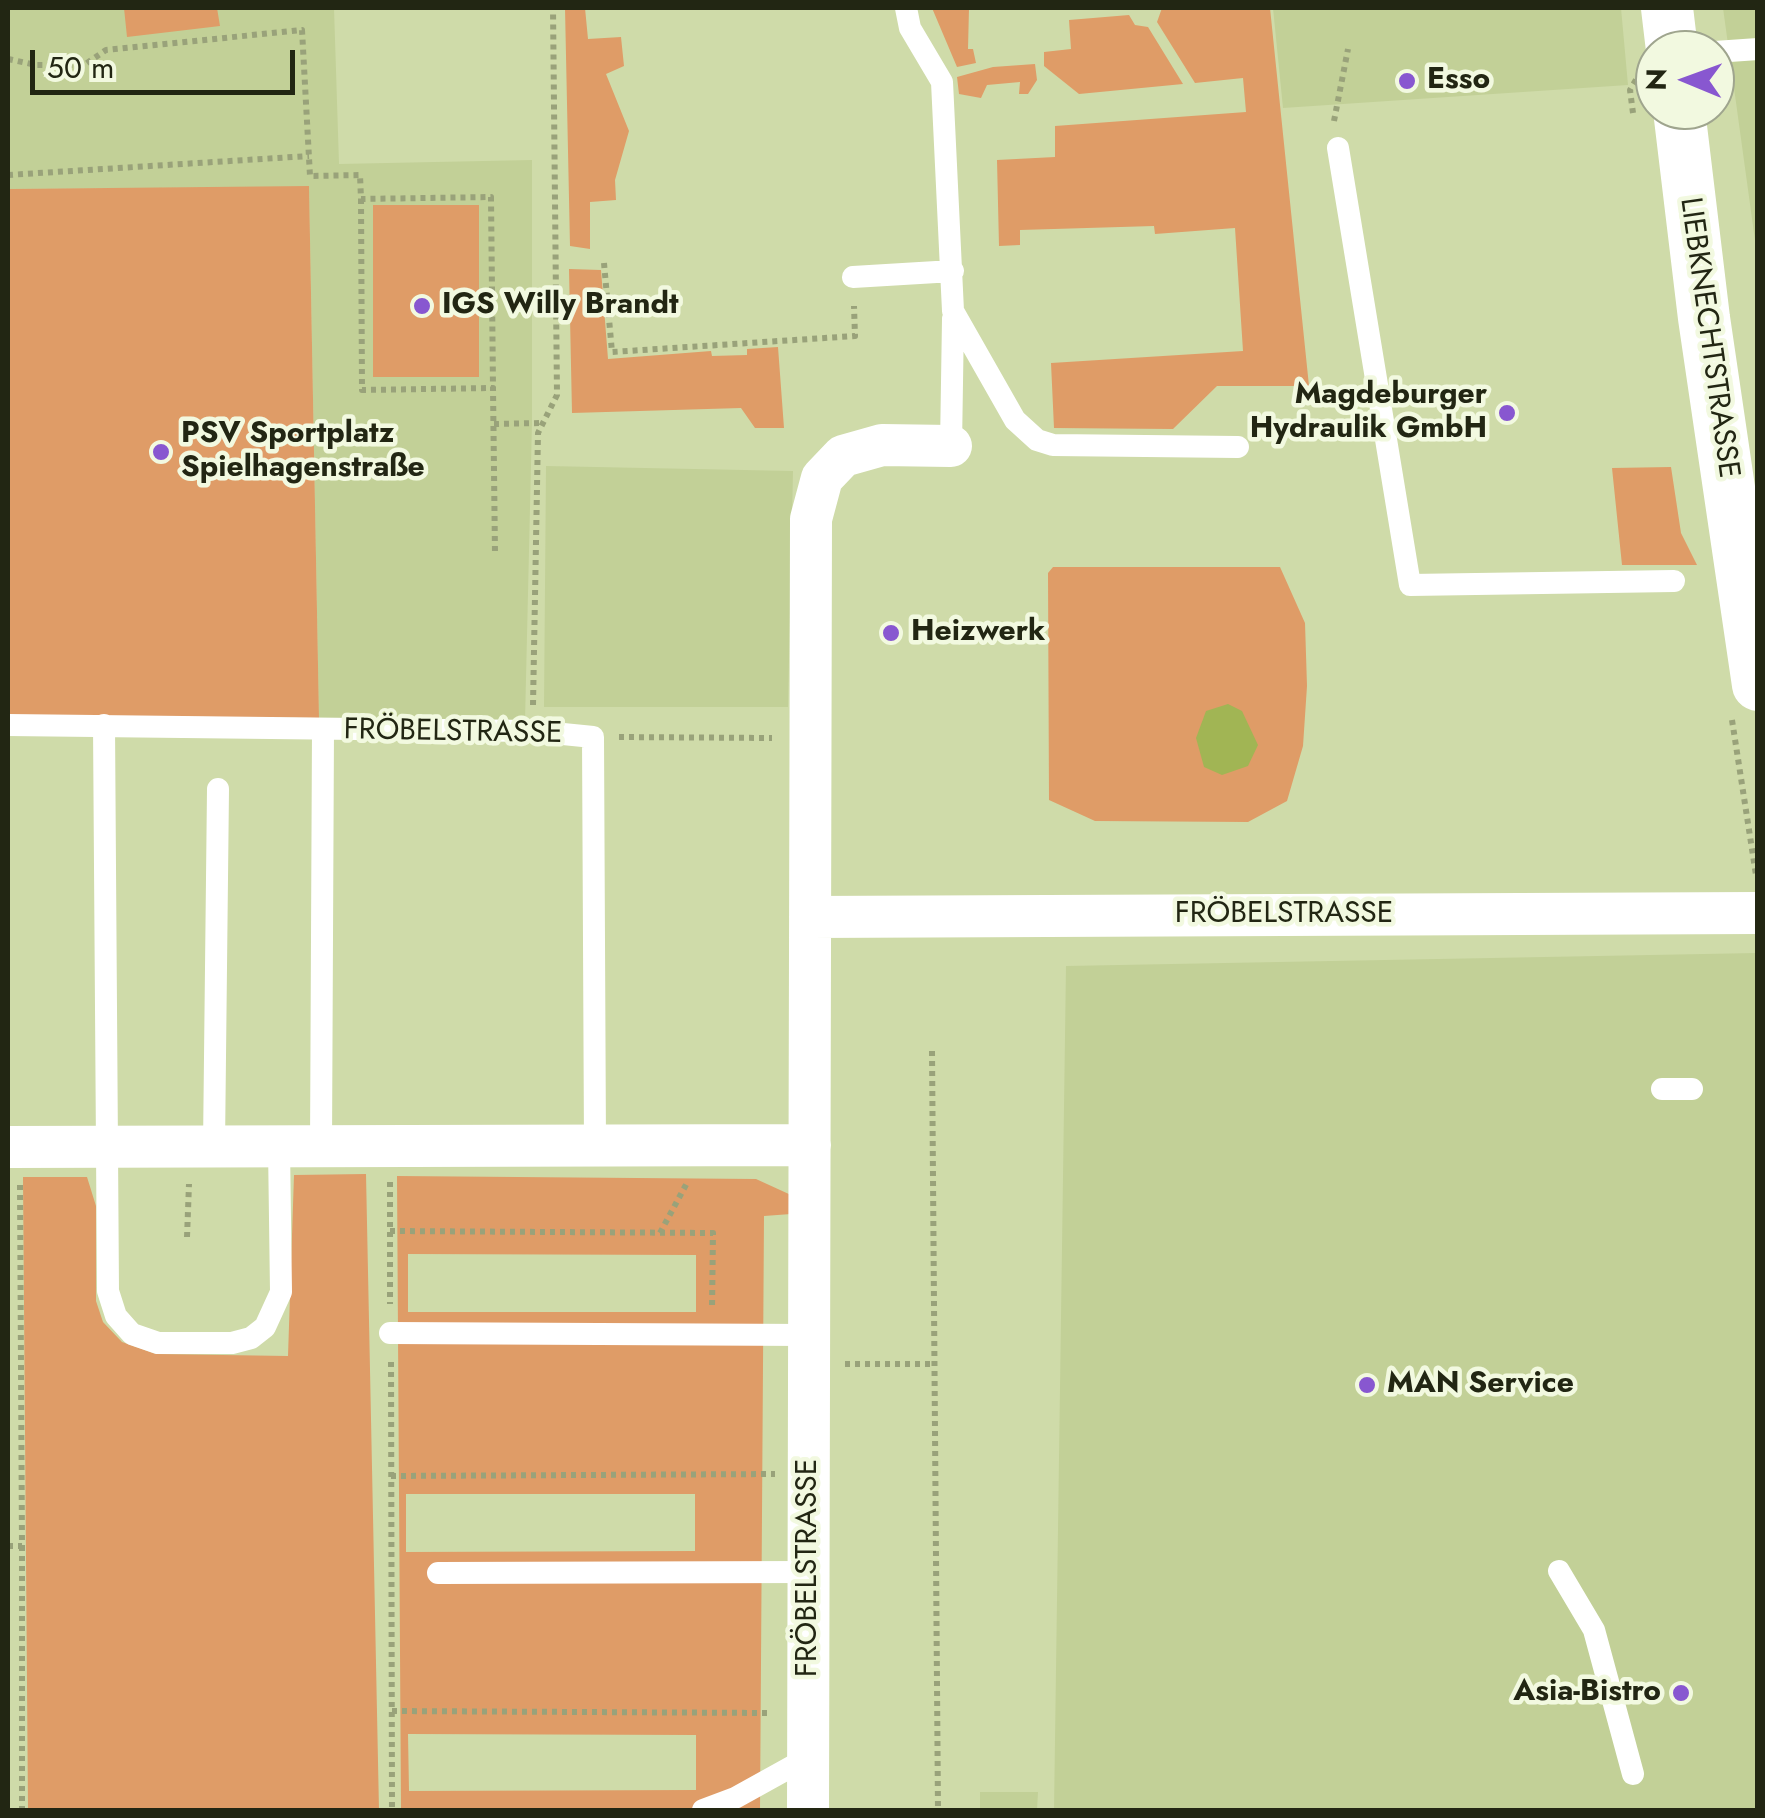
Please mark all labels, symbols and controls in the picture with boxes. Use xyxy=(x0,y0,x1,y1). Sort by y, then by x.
scale bar xyxy=(35,30,300,92)
north arrow xyxy=(1635,30,1735,130)
text: 50 m xyxy=(47,46,114,89)
place label: Esso xyxy=(1427,63,1490,99)
text: N xyxy=(1636,68,1677,91)
marker: Esso xyxy=(1396,70,1418,92)
street label: LIEBKNECHTSTRASSE xyxy=(1670,195,1746,481)
place label: IGS Willy Brandt xyxy=(442,288,679,324)
marker: IGS Willy Brandt xyxy=(411,295,433,317)
place label: Magdeburger Hydraulik GmbH xyxy=(1250,378,1487,448)
marker: Magdeburger Hydraulik GmbH xyxy=(1496,402,1518,424)
place label: PSV Sportplatz Spielhagenstraße xyxy=(181,417,425,488)
marker: PSV Sportplatz Spielhagenstraße xyxy=(150,441,172,463)
place label: Heizwerk xyxy=(911,615,1045,651)
marker: Heizwerk xyxy=(880,622,902,644)
street label: FRÖBELSTRASSE xyxy=(343,713,563,753)
street label: FRÖBELSTRASSE xyxy=(1175,897,1393,933)
place label: MAN Service xyxy=(1387,1367,1574,1403)
marker: MAN Service xyxy=(1356,1374,1378,1396)
street label: FRÖBELSTRASSE xyxy=(791,1459,827,1677)
place label: Asia-Bistro xyxy=(1513,1675,1661,1711)
marker: Asia-Bistro xyxy=(1670,1682,1692,1704)

